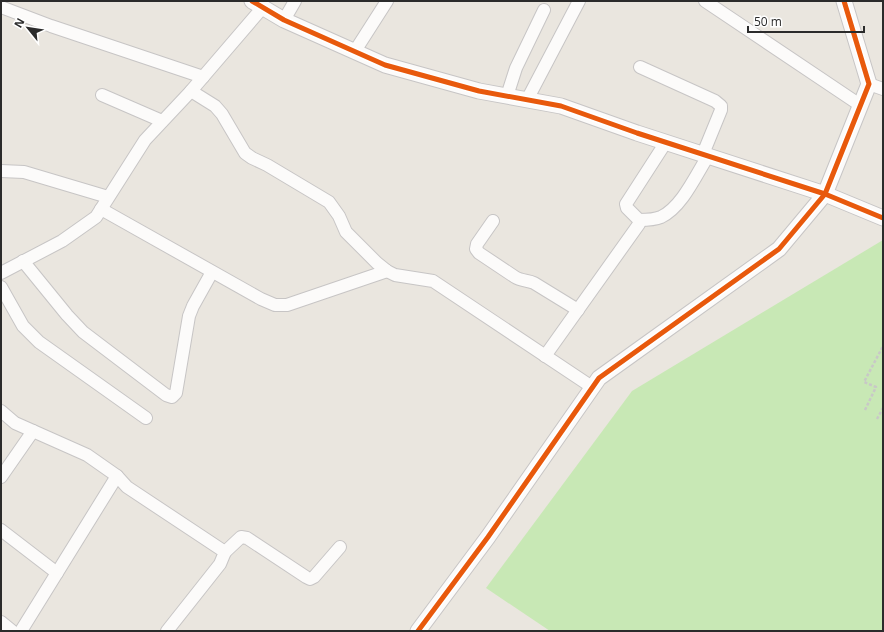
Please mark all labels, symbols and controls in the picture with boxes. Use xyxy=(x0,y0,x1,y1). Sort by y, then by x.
north arrow xyxy=(8,8,48,48)
scale bar xyxy=(748,8,864,34)
text: 50 m xyxy=(754,13,782,30)
text: N xyxy=(10,15,28,30)

